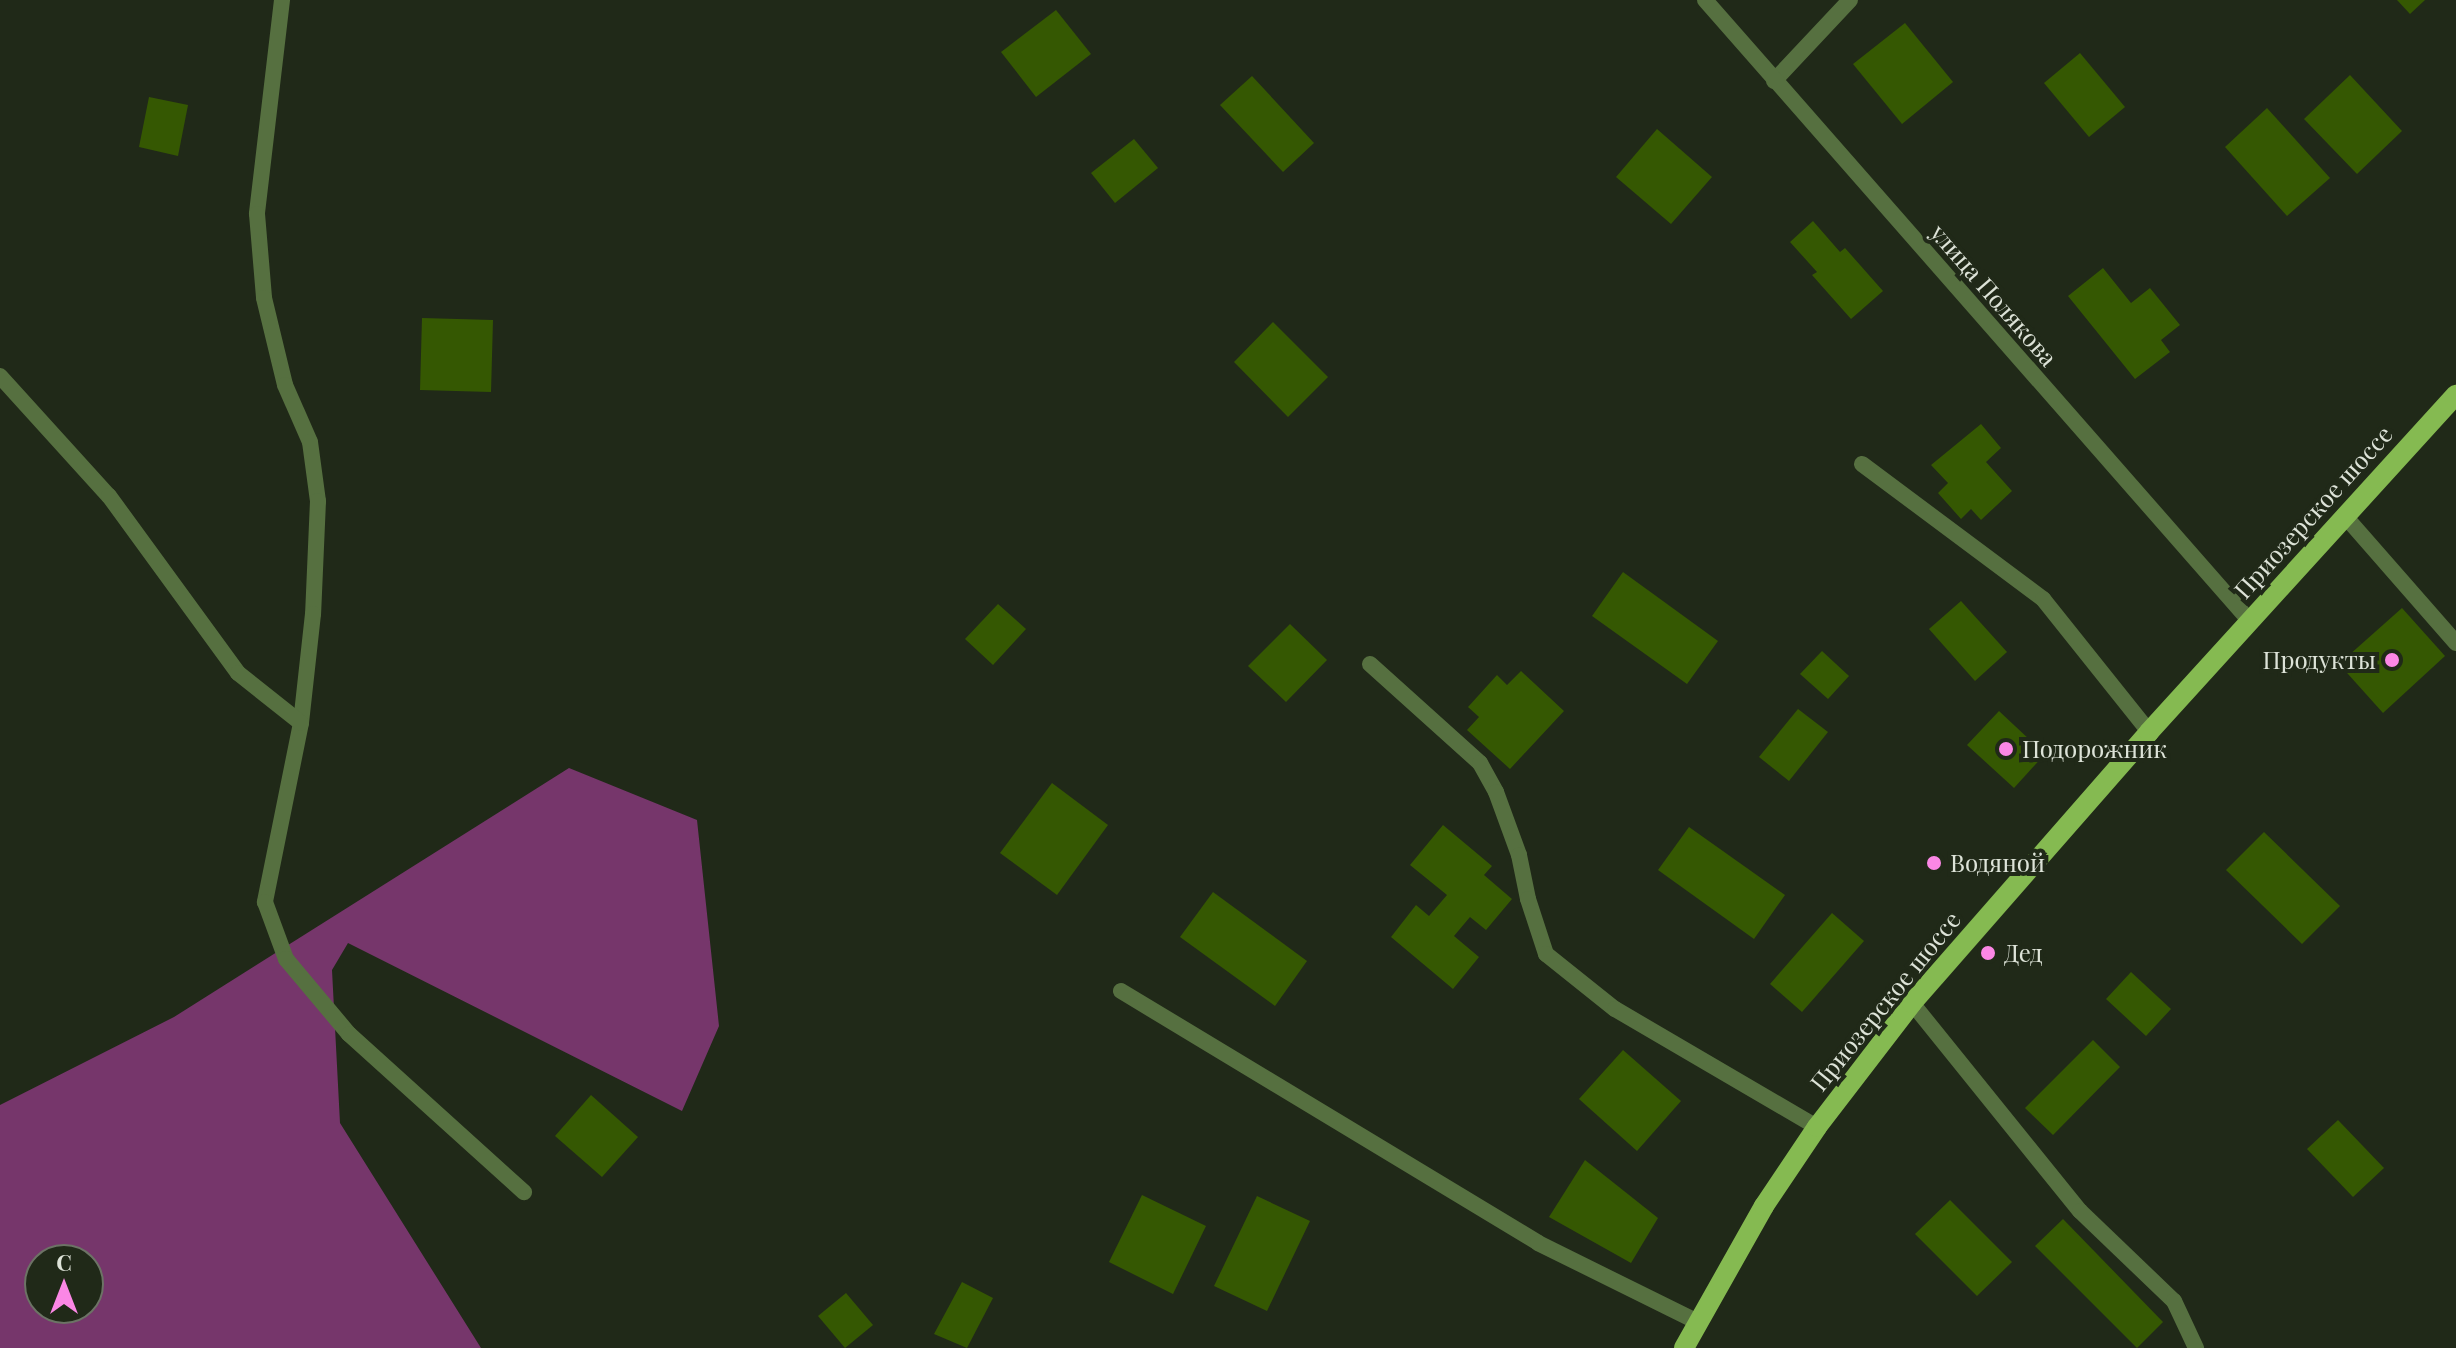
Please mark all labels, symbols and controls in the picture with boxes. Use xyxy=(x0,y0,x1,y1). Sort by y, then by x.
street label: улица Полякова xyxy=(1925,218,2063,372)
street label: Приозерское шоссе xyxy=(2228,420,2398,604)
place label: Продукты xyxy=(2263,646,2376,674)
marker: Продукты xyxy=(2383,651,2401,669)
place label: Подорожник xyxy=(2022,735,2167,763)
marker: Подорожник xyxy=(1997,740,2015,758)
place label: Водяной xyxy=(1950,849,2045,877)
marker: Водяной xyxy=(1925,854,1943,872)
street label: Приозерское шоссе xyxy=(1804,906,1966,1096)
place label: Дед xyxy=(2004,939,2043,967)
marker: Дед xyxy=(1979,944,1997,962)
north arrow xyxy=(24,1244,104,1324)
text: С xyxy=(56,1247,72,1277)

